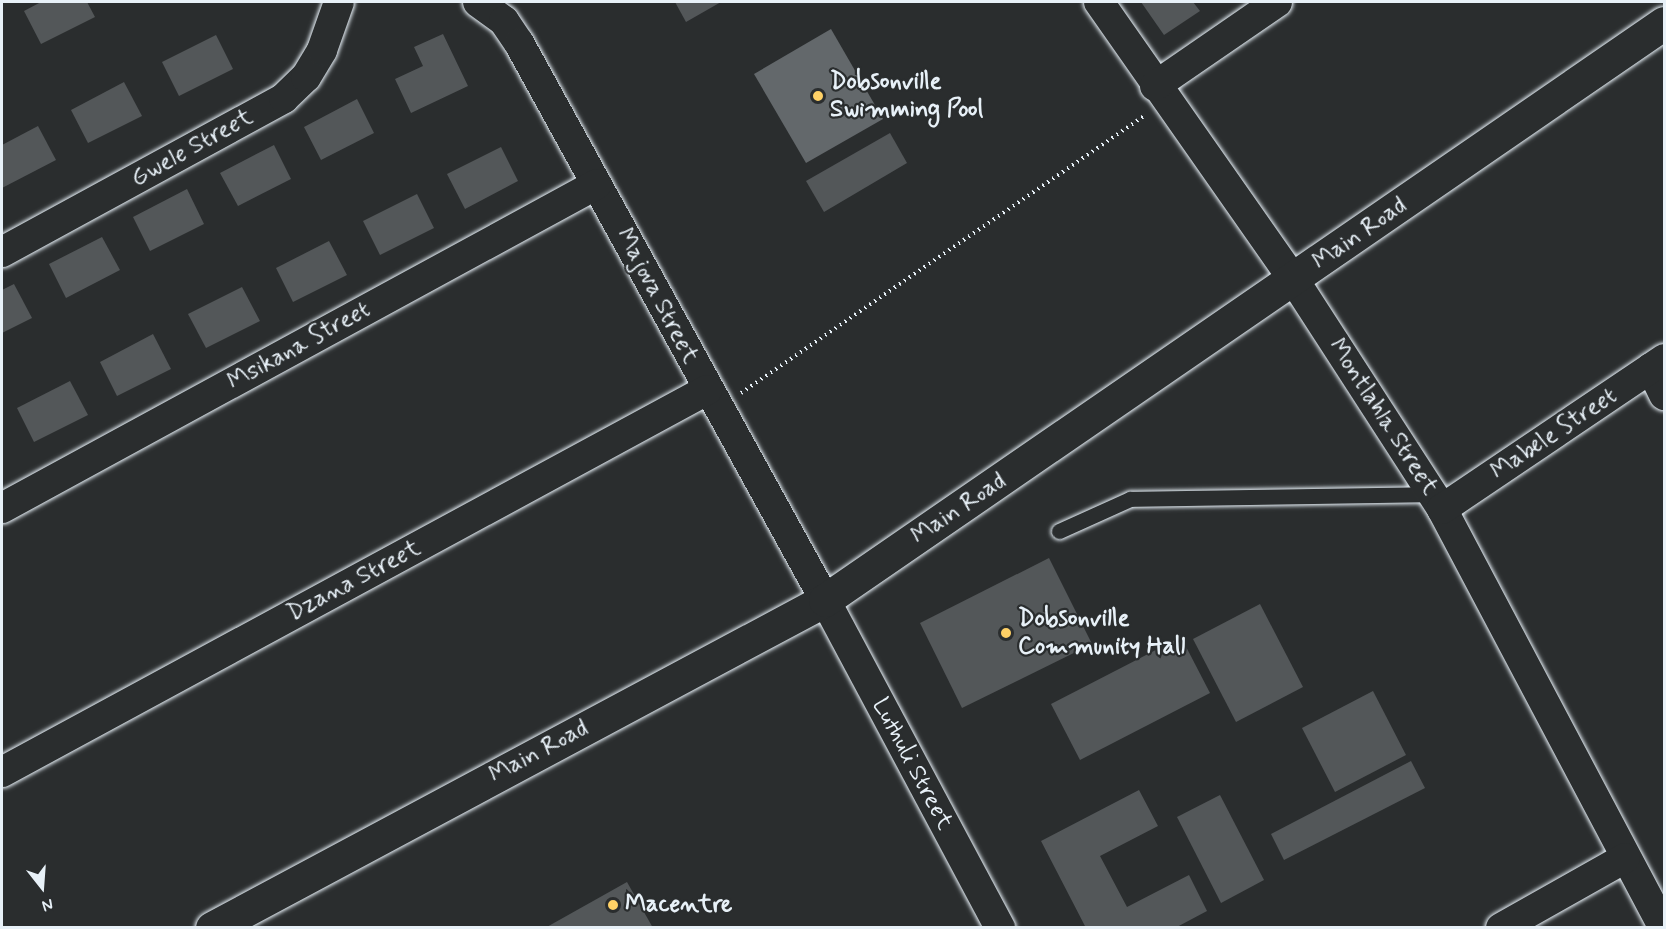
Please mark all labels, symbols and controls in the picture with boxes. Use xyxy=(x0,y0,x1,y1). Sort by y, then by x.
place label: Dobsonville Swimming Pool xyxy=(830,68,983,124)
marker: Dobsonville Swimming Pool xyxy=(811,89,825,103)
street label: Gwele Street xyxy=(126,103,258,193)
street label: Main Road xyxy=(1308,192,1412,276)
street label: Majova Street xyxy=(609,223,705,369)
street label: Msikana Street xyxy=(221,294,377,398)
street label: Montlahla Street xyxy=(1322,333,1444,501)
street label: Mabele Street xyxy=(1484,380,1624,488)
street label: Main Road xyxy=(907,467,1011,551)
street label: Dzana Street xyxy=(282,534,426,628)
place label: Dobsonville Community Hall xyxy=(1018,605,1185,661)
marker: Dobsonville Community Hall xyxy=(999,626,1013,640)
street label: Luthuli Street xyxy=(865,693,959,835)
street label: Main Road xyxy=(485,714,593,790)
north arrow xyxy=(12,857,72,917)
place label: Macentre xyxy=(625,891,732,919)
text: N xyxy=(39,893,56,916)
marker: Macentre xyxy=(606,898,620,912)

